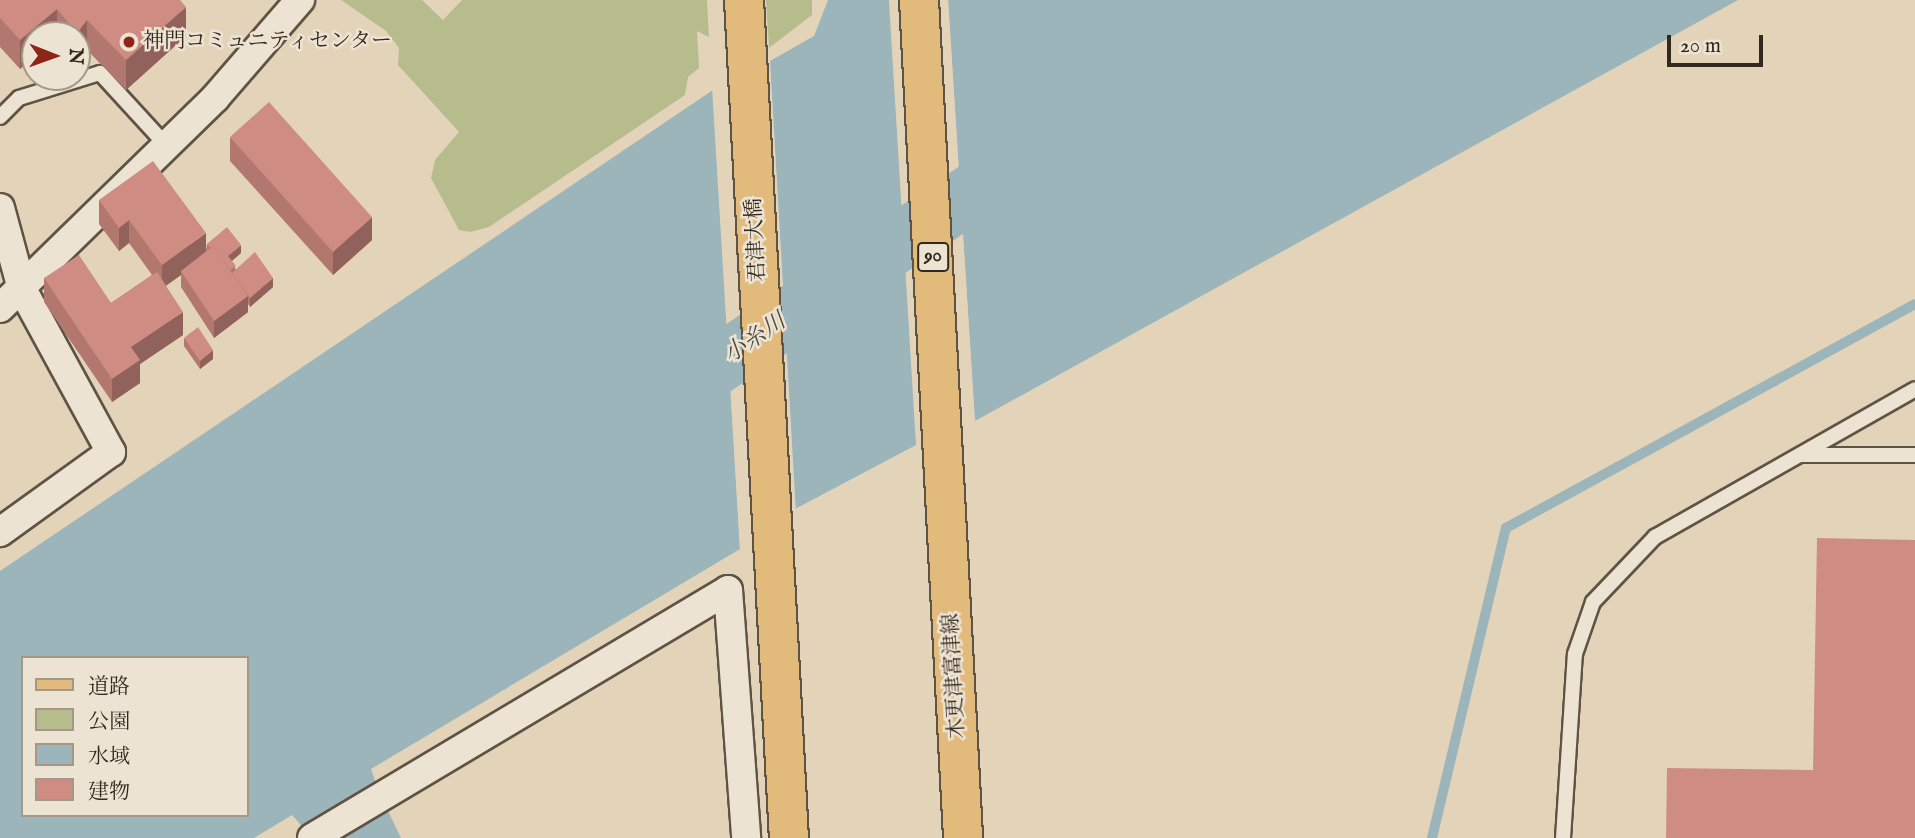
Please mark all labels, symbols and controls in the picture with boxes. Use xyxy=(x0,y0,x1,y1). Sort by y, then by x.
north arrow xyxy=(21,21,91,91)
scale bar xyxy=(1670,21,1766,65)
place label: 神門コミュニティセンター xyxy=(143,29,395,55)
text: 20 m xyxy=(1680,33,1721,60)
marker: 神門コミュニティセンター xyxy=(121,34,137,50)
text: N xyxy=(63,48,87,65)
street label: 君津大橋 xyxy=(742,197,772,283)
road number: 90 xyxy=(916,242,950,272)
water label: 小糸川 xyxy=(719,308,791,370)
street label: 木更津富津線 xyxy=(939,612,971,740)
legend xyxy=(21,656,248,817)
text: 道路 xyxy=(88,674,130,701)
text: 公園 xyxy=(88,709,130,736)
text: 水域 xyxy=(88,744,130,771)
text: 建物 xyxy=(88,779,130,806)

